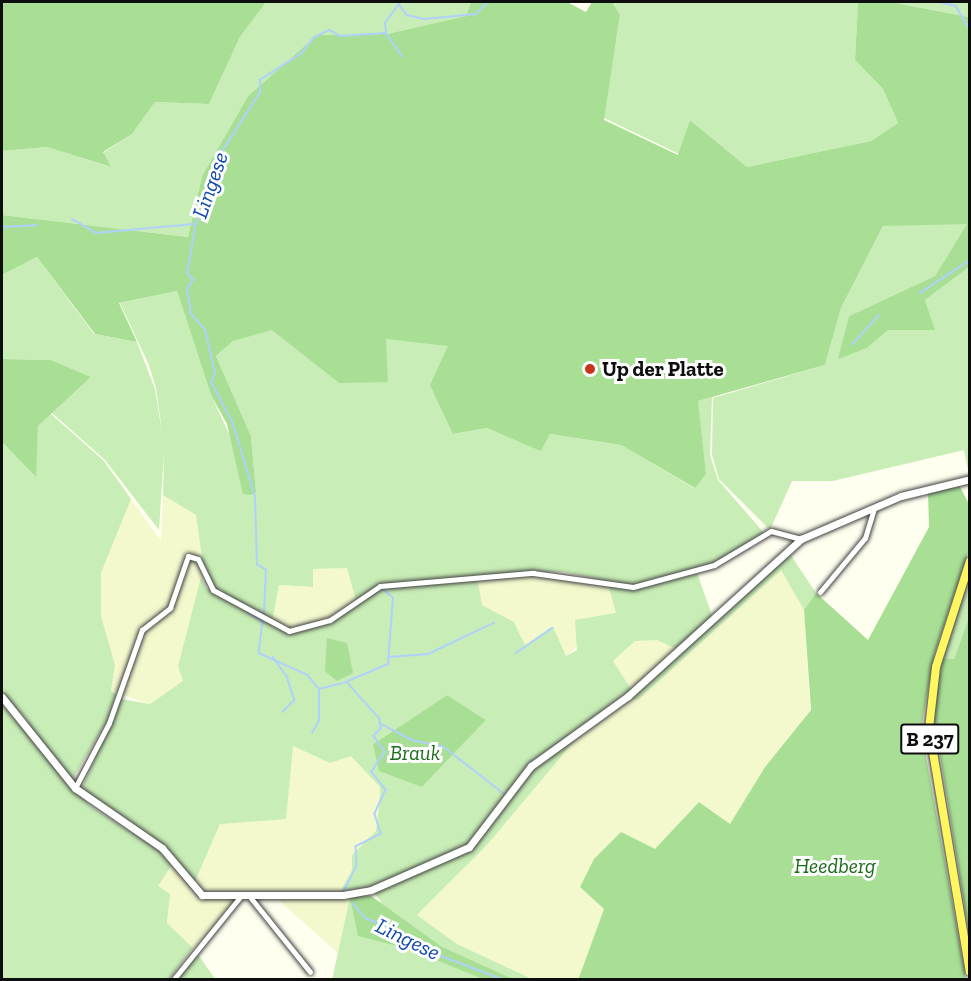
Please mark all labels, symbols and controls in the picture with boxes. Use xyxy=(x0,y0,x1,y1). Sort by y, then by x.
water label: Lingese xyxy=(186,148,234,222)
place label: Up der Platte xyxy=(602,356,724,382)
marker: Up der Platte xyxy=(583,362,597,376)
road number: B 237 xyxy=(900,722,960,756)
park label: Brauk xyxy=(390,740,440,766)
park label: Heedberg xyxy=(794,853,876,879)
water label: Lingese xyxy=(372,912,444,966)

